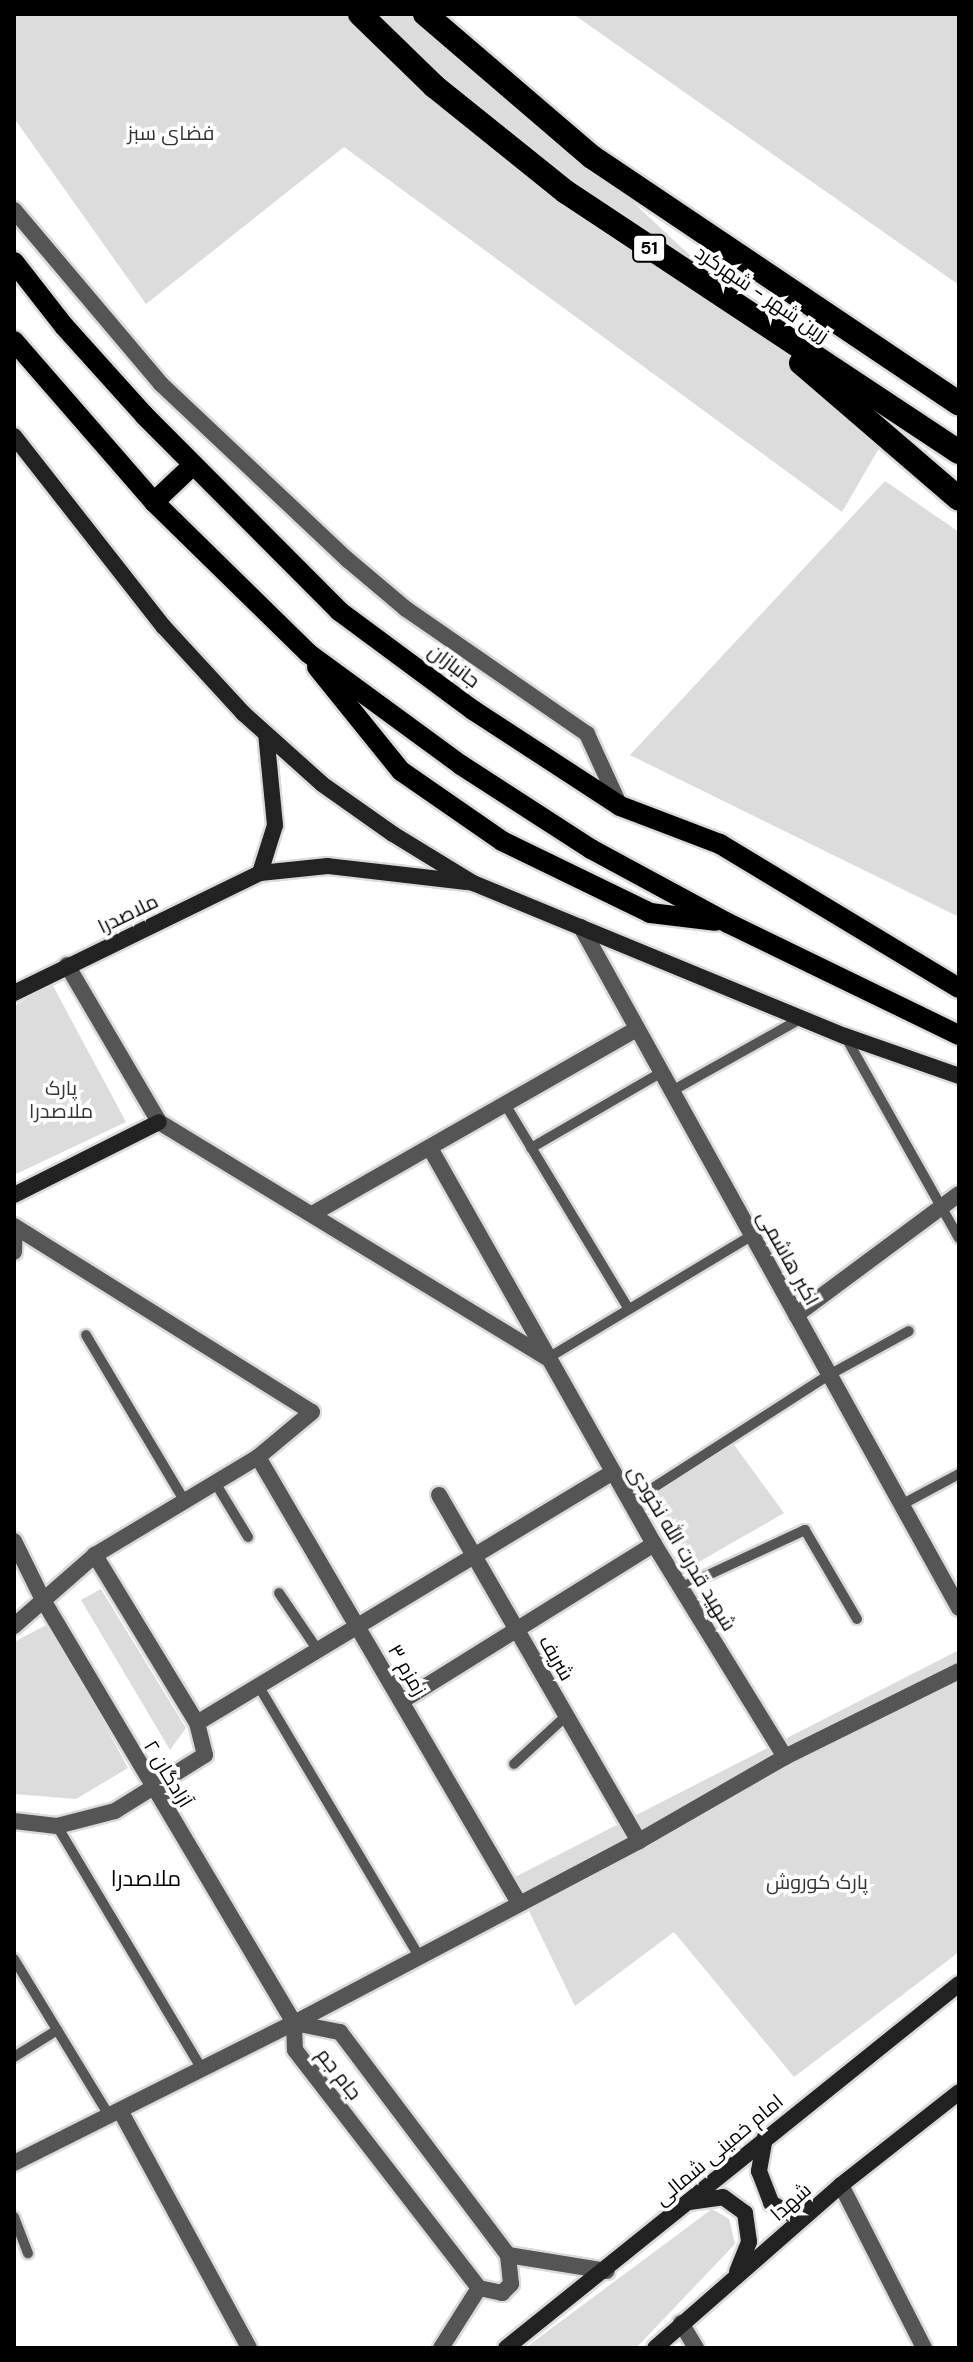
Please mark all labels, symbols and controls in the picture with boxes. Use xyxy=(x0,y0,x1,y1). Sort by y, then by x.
park label: فضای سبز xyxy=(128,121,214,145)
road number: 51 xyxy=(631,234,667,262)
street label: زرین شهر - شهرکرد xyxy=(691,240,833,348)
street label: جانبازان xyxy=(424,639,484,693)
street label: ملاصدرا xyxy=(94,889,162,939)
park label: پارک ملاصدرا xyxy=(29,1077,93,1124)
street label: اکبر هاشمی xyxy=(752,1206,824,1310)
street label: شهید قدرت الله نخودی xyxy=(623,1461,741,1635)
street label: شریف xyxy=(533,1631,579,1685)
street label: زمزم ۳ xyxy=(383,1640,431,1700)
street label: آزادگان ۲ xyxy=(139,1736,197,1812)
district label: ملاصدرا xyxy=(111,1866,181,1892)
park label: پارک کوروش xyxy=(766,1870,868,1894)
street label: جام جم xyxy=(311,2043,367,2105)
street label: امام خمینی شمالی xyxy=(650,2089,788,2211)
street label: شهدا xyxy=(766,2178,816,2226)

